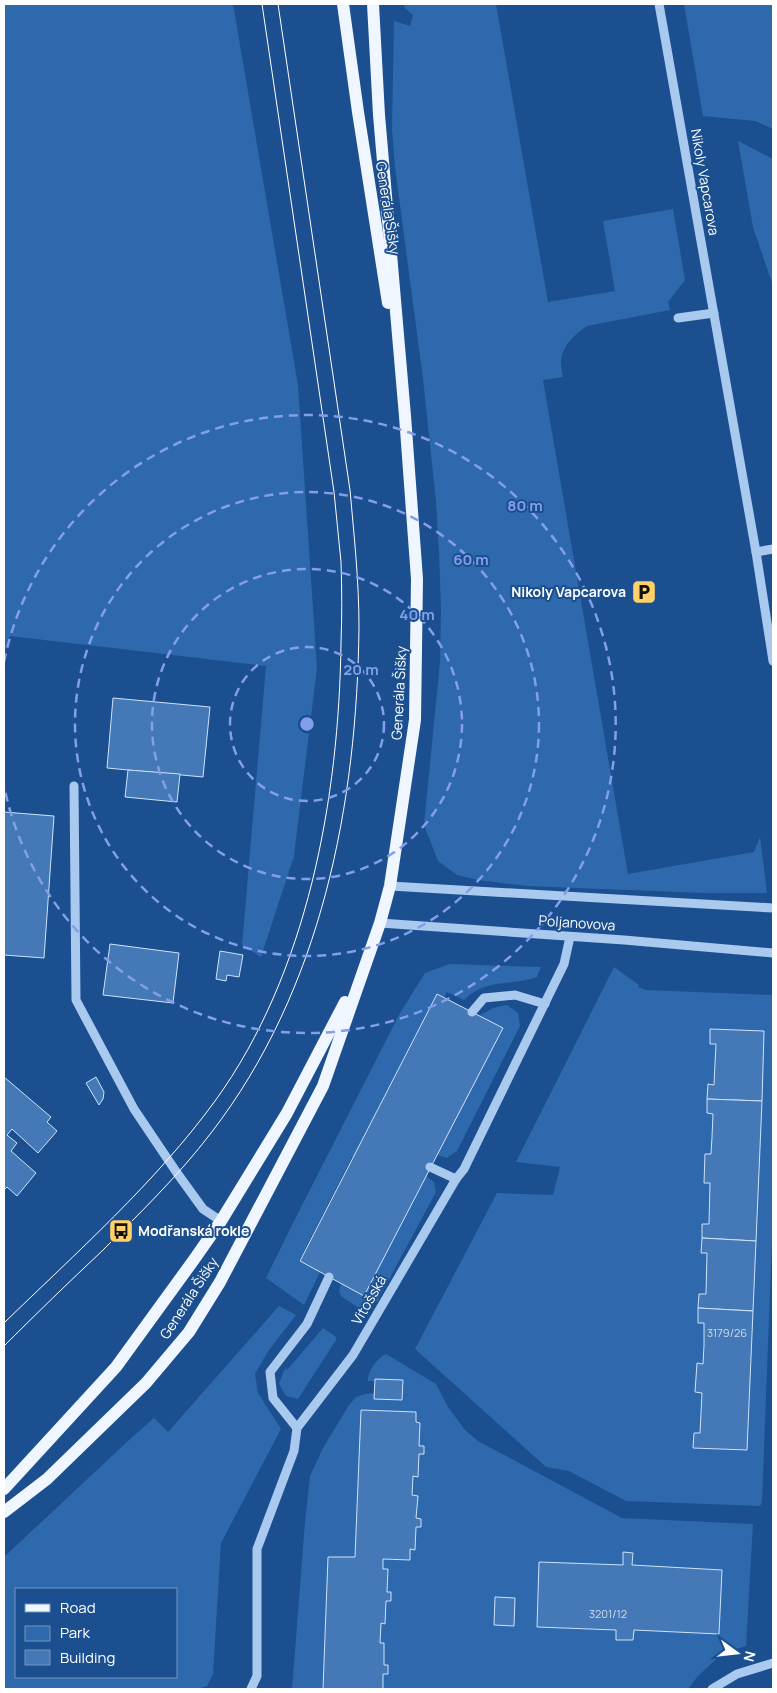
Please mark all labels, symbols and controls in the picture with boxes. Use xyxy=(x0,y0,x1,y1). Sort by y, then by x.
street label: Nikoly Vapcarova xyxy=(687,127,724,237)
street label: Generála Šišky xyxy=(372,160,405,257)
text: 80 m xyxy=(507,495,543,516)
text: 60 m xyxy=(453,549,489,570)
parking icon: Nikoly Vapcarova xyxy=(631,579,657,605)
place label: Nikoly Vapcarova xyxy=(511,582,626,601)
text: 40 m xyxy=(399,604,435,625)
street label: Generála Šišky xyxy=(387,645,410,741)
text: 20 m xyxy=(343,659,379,680)
centre of rings xyxy=(298,715,316,733)
street label: Poljanovova xyxy=(538,910,616,935)
bus stop icon: Modřanská rokle xyxy=(108,1218,134,1244)
place label: Modřanská rokle xyxy=(138,1221,249,1240)
street label: Generála Šišky xyxy=(155,1253,223,1342)
street label: Vitošská xyxy=(347,1271,390,1328)
house number: 3179/26 xyxy=(707,1325,747,1340)
legend xyxy=(15,1588,178,1678)
text: Road xyxy=(60,1597,96,1618)
house number: 3201/12 xyxy=(589,1606,627,1621)
text: Park xyxy=(60,1622,90,1643)
north arrow xyxy=(712,1628,762,1678)
text: Building xyxy=(60,1647,115,1668)
text: N xyxy=(740,1649,761,1664)

